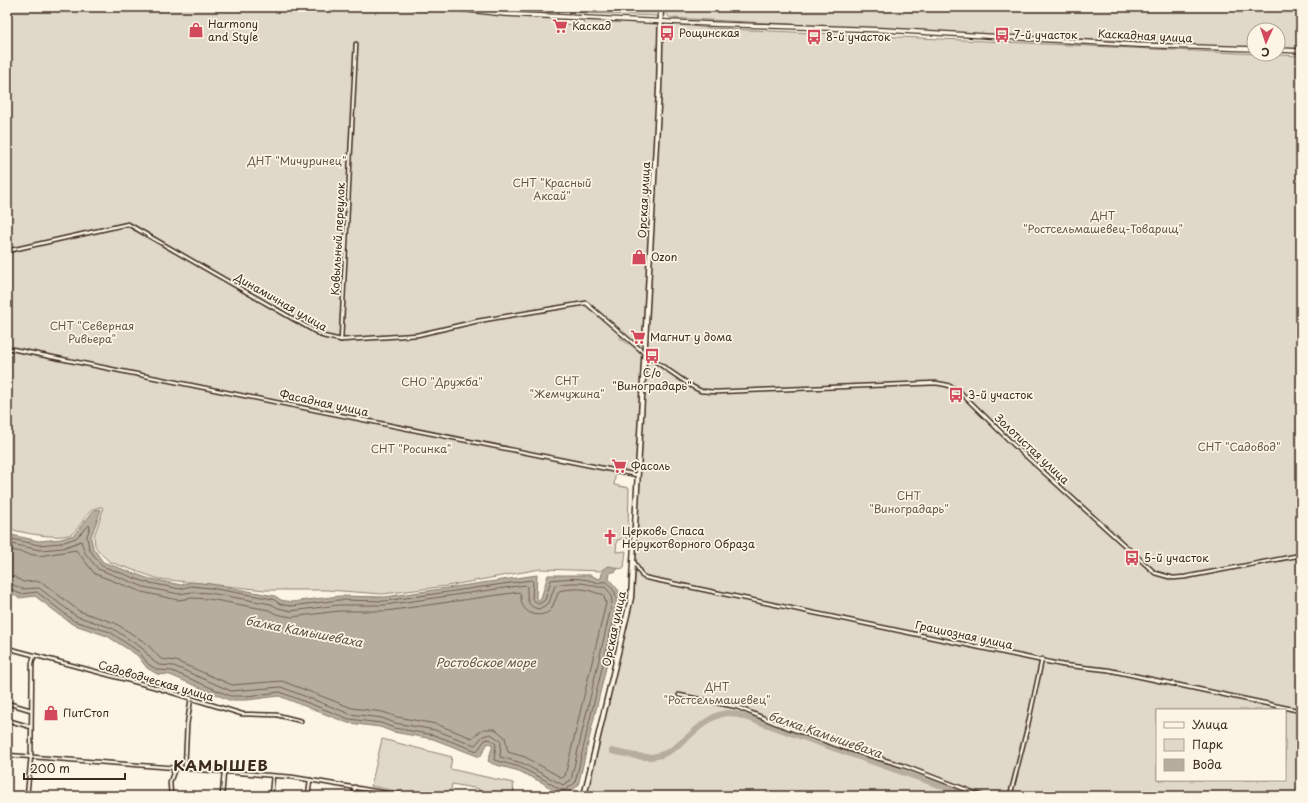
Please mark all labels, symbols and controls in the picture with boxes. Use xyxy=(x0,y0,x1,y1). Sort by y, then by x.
place label: Harmony and Style xyxy=(208,15,258,45)
supermarket icon: Каскад xyxy=(551,17,569,35)
place label: Каскад xyxy=(572,17,611,34)
shop icon: Harmony and Style xyxy=(187,21,205,39)
north arrow xyxy=(1246,22,1286,62)
bus stop icon: Рощинская xyxy=(658,24,676,42)
place label: Рощинская xyxy=(679,24,740,41)
street label: Каскадная улица xyxy=(1097,25,1193,46)
bus stop icon: 7-й участок xyxy=(993,26,1011,44)
place label: 7-й участок xyxy=(1014,26,1078,43)
bus stop icon: 8-й участок xyxy=(805,28,823,46)
place label: 8-й участок xyxy=(826,28,891,45)
text: С xyxy=(1261,44,1270,61)
park label: ДНТ "Мичуринец" xyxy=(247,152,346,169)
street label: Орская улица xyxy=(633,161,654,239)
park label: СНТ "Красный Аксай" xyxy=(513,174,591,204)
street label: Ковыльный переулок xyxy=(326,182,349,296)
park label: ДНТ "Ростсельмашевец-Товарищ" xyxy=(1023,207,1183,237)
shop icon: Ozon xyxy=(630,248,648,266)
place label: Ozon xyxy=(651,248,677,265)
street label: Динамичная улица xyxy=(231,268,331,335)
park label: СНТ "Северная Ривьера" xyxy=(50,317,134,347)
supermarket icon: Магнит у дома xyxy=(629,328,647,346)
place label: Магнит у дома xyxy=(650,328,732,345)
bus stop icon: С/о "Виноградарь" xyxy=(643,347,661,365)
place label: С/о "Виноградарь" xyxy=(612,364,692,394)
park label: СНТ "Жемчужина" xyxy=(530,372,604,402)
park label: СНО "Дружба" xyxy=(401,373,483,390)
street label: Фасадная улица xyxy=(278,385,370,420)
bus stop icon: 3-й участок xyxy=(947,386,965,404)
place label: 3-й участок xyxy=(968,386,1033,403)
street label: Золотистая улица xyxy=(991,409,1074,488)
park label: СНТ "Садовод" xyxy=(1197,438,1281,455)
park label: СНТ "Росинка" xyxy=(371,440,451,457)
supermarket icon: Фасоль xyxy=(610,457,628,475)
place label: Фасоль xyxy=(631,457,671,474)
park label: СНТ "Виноградарь" xyxy=(869,487,949,517)
place label: Церковь Спаса Нерукотворного Образа xyxy=(622,522,755,552)
church icon: Церковь Спаса Нерукотворного Образа xyxy=(601,528,619,546)
bus stop icon: 5-й участок xyxy=(1123,549,1141,567)
place label: 5-й участок xyxy=(1144,549,1209,566)
street label: Орская улица xyxy=(597,590,630,668)
water label: балка Камышеваха xyxy=(244,611,365,651)
street label: Грациозная улица xyxy=(914,616,1015,653)
water label: Ростовское море xyxy=(436,653,537,671)
street label: Садоводческая улица xyxy=(96,656,216,705)
park label: ДНТ "Ростсельмашевец" xyxy=(663,678,771,708)
shop icon: ПитСтоп xyxy=(42,704,60,722)
place label: ПитСтоп xyxy=(63,704,109,721)
water label: балка Камышеваха xyxy=(766,706,885,762)
legend xyxy=(1156,709,1286,781)
text: Улица xyxy=(1192,715,1228,733)
text: Парк xyxy=(1192,735,1224,753)
district label: КАМЫШЕВ xyxy=(173,753,269,776)
scale bar xyxy=(24,755,125,781)
text: Вода xyxy=(1192,755,1222,773)
text: 200 m xyxy=(30,759,70,777)

